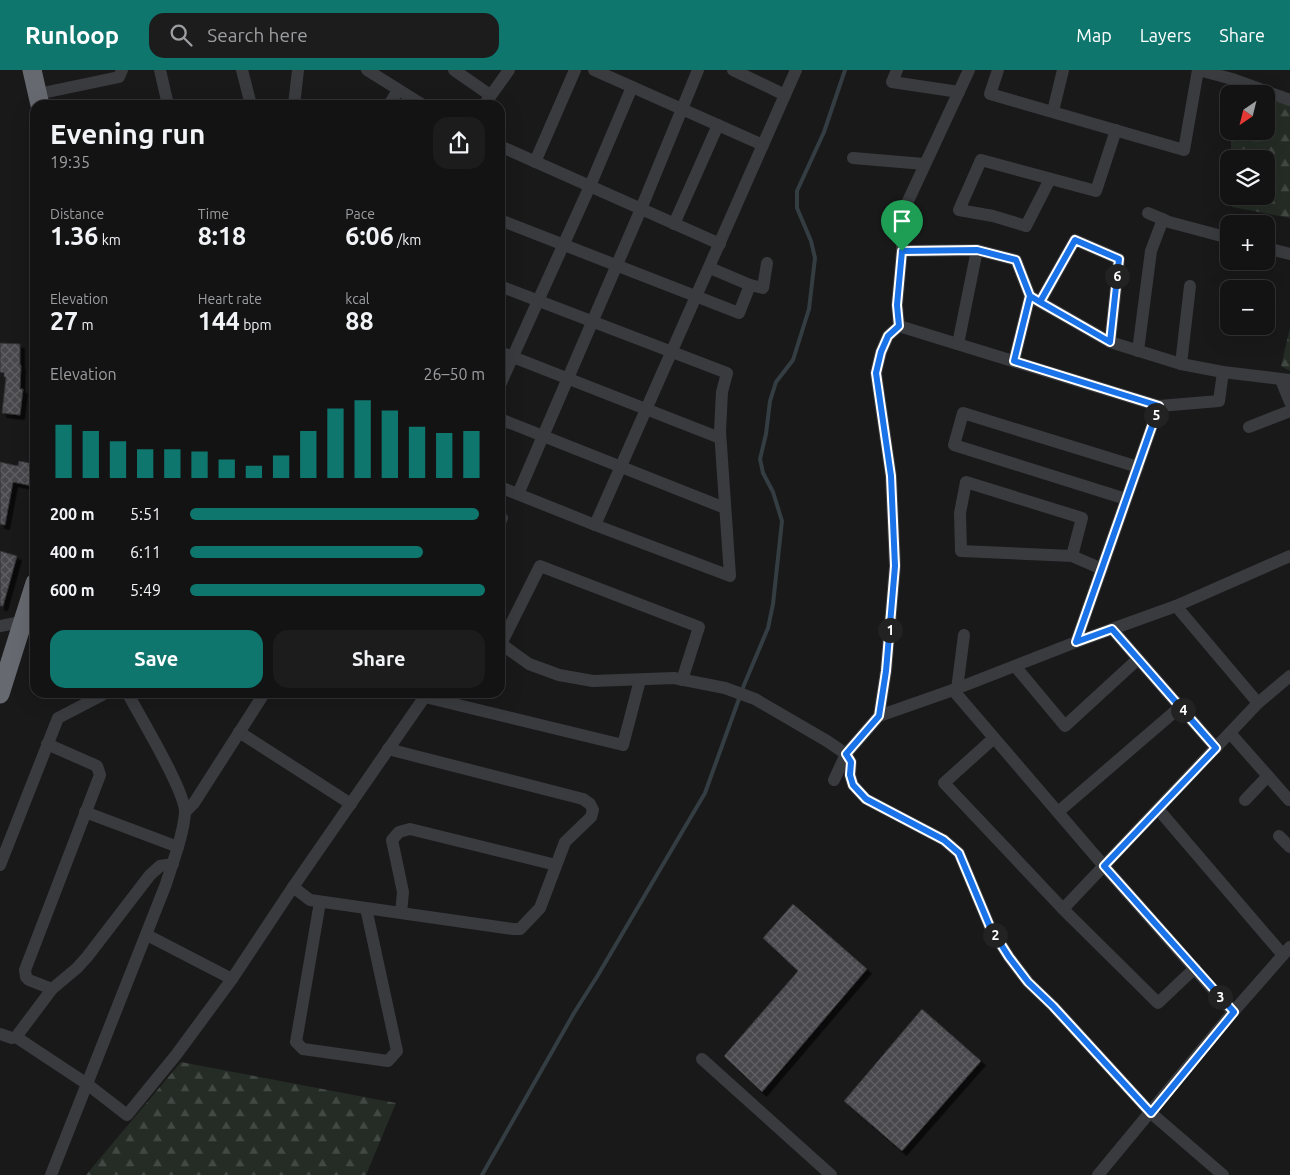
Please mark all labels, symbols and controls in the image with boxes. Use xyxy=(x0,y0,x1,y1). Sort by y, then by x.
search box xyxy=(149,13,499,58)
icon: search xyxy=(167,21,195,49)
text: Runloop xyxy=(25,22,119,49)
text: Search here xyxy=(207,24,308,46)
text: Map xyxy=(1076,25,1112,45)
text: Layers xyxy=(1140,25,1191,45)
text: Share xyxy=(1219,25,1265,45)
north arrow xyxy=(1220,85,1275,140)
map controls xyxy=(1220,85,1275,335)
button: share xyxy=(433,117,485,169)
text: Evening run xyxy=(50,118,205,149)
button: layers xyxy=(1220,150,1275,205)
text: 19:35 xyxy=(50,153,90,171)
pin xyxy=(881,200,923,251)
text: Distance xyxy=(50,206,104,222)
text: Time xyxy=(198,206,229,222)
text: Pace xyxy=(345,206,375,222)
icon: arrive xyxy=(888,207,916,235)
button: + xyxy=(1220,215,1275,270)
text: 1.36 xyxy=(50,222,98,250)
text: 8:18 xyxy=(198,222,246,250)
text: 6:06 xyxy=(345,222,394,250)
text: km xyxy=(98,232,121,248)
text: /km xyxy=(394,232,421,248)
pin: 6 xyxy=(1104,264,1130,288)
text: 6 xyxy=(1114,268,1121,284)
button: − xyxy=(1220,280,1275,335)
text: Elevation xyxy=(50,291,108,307)
text: Heart rate xyxy=(198,291,262,307)
text: kcal xyxy=(345,291,370,307)
text: 27 xyxy=(50,307,78,335)
text: 144 xyxy=(198,307,240,335)
text: 88 xyxy=(345,307,374,335)
text: m xyxy=(78,317,94,333)
text: bpm xyxy=(240,317,272,333)
text: Elevation xyxy=(50,365,117,383)
text: 26–50 m xyxy=(423,365,485,383)
pin: 5 xyxy=(1144,402,1168,428)
text: 5 xyxy=(1153,407,1160,423)
text: 200 m xyxy=(50,505,95,523)
text: 5:51 xyxy=(130,505,161,523)
text: 400 m xyxy=(50,543,95,561)
text: 6:11 xyxy=(130,543,161,561)
text: 600 m xyxy=(50,581,95,599)
text: 5:49 xyxy=(130,581,161,599)
pin: 1 xyxy=(878,618,902,642)
text: 1 xyxy=(887,622,894,638)
button: Save xyxy=(50,630,263,688)
button: Share xyxy=(273,630,485,688)
pin: 4 xyxy=(1170,698,1196,722)
text: 4 xyxy=(1180,702,1187,718)
pin: 2 xyxy=(982,922,1008,948)
text: 2 xyxy=(992,927,999,943)
pin: 3 xyxy=(1208,984,1232,1010)
text: 3 xyxy=(1217,989,1224,1005)

